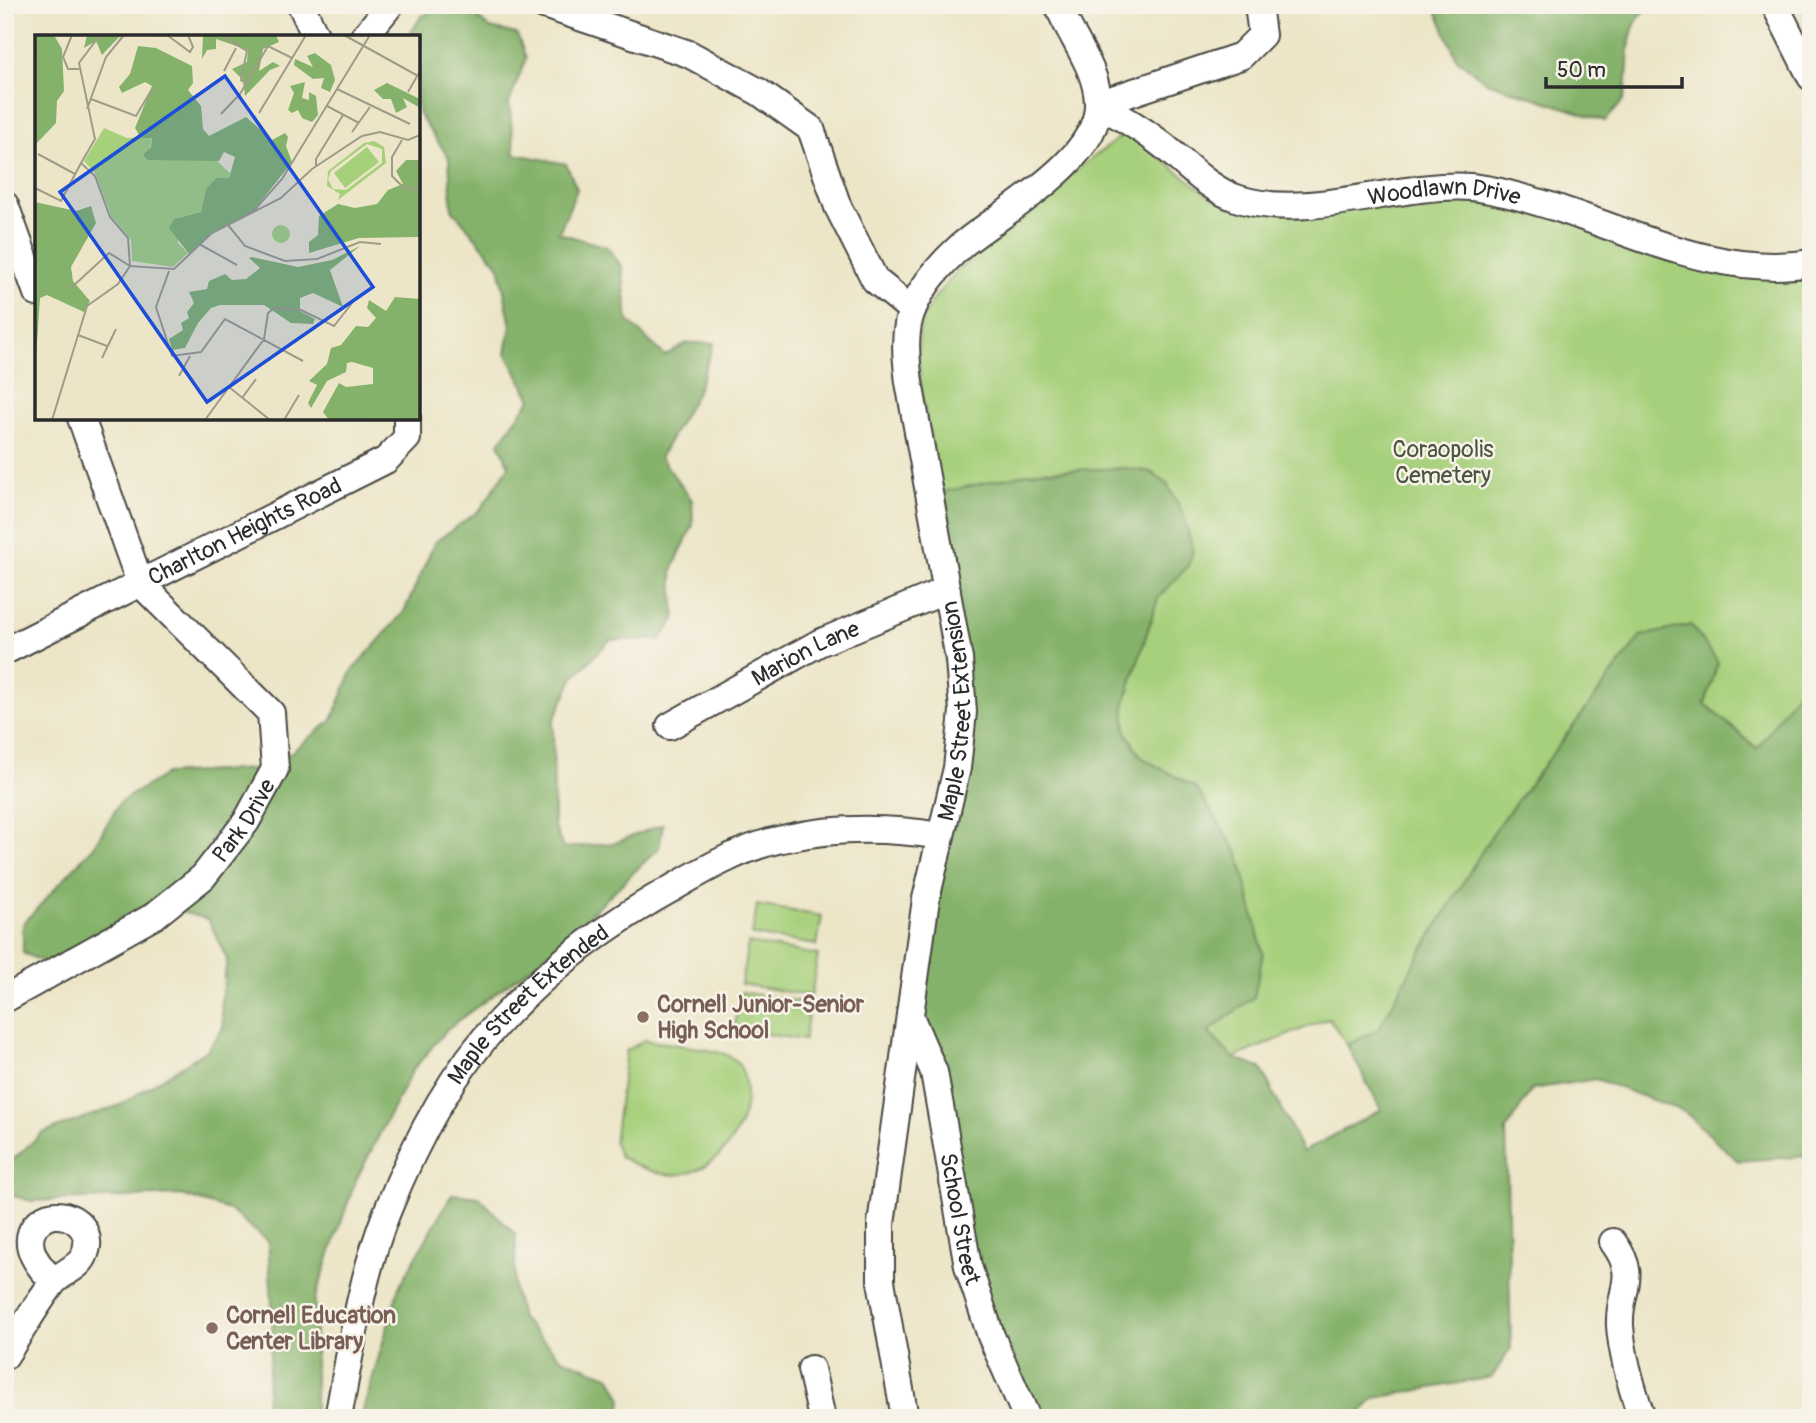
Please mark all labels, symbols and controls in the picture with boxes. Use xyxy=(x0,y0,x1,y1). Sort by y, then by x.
inset map xyxy=(35,35,420,420)
scale bar xyxy=(1546,46,1683,90)
text: 50 m xyxy=(1557,57,1606,84)
street label: Woodlawn Drive xyxy=(1365,172,1525,212)
park label: Coraopolis Cemetery xyxy=(1392,435,1494,490)
street label: Charlton Heights Road xyxy=(143,471,346,592)
street label: Maple Street Extension xyxy=(931,599,978,824)
street label: Marion Lane xyxy=(747,614,864,693)
street label: Park Drive xyxy=(206,773,282,868)
street label: Maple Street Extended xyxy=(441,918,615,1090)
place label: Cornell Junior-Senior High School xyxy=(657,990,865,1045)
marker: Cornell Junior-Senior High School xyxy=(635,1009,651,1025)
street label: School Street xyxy=(933,1151,987,1289)
place label: Cornell Education Center Library xyxy=(226,1301,396,1356)
marker: Cornell Education Center Library xyxy=(204,1320,220,1336)

